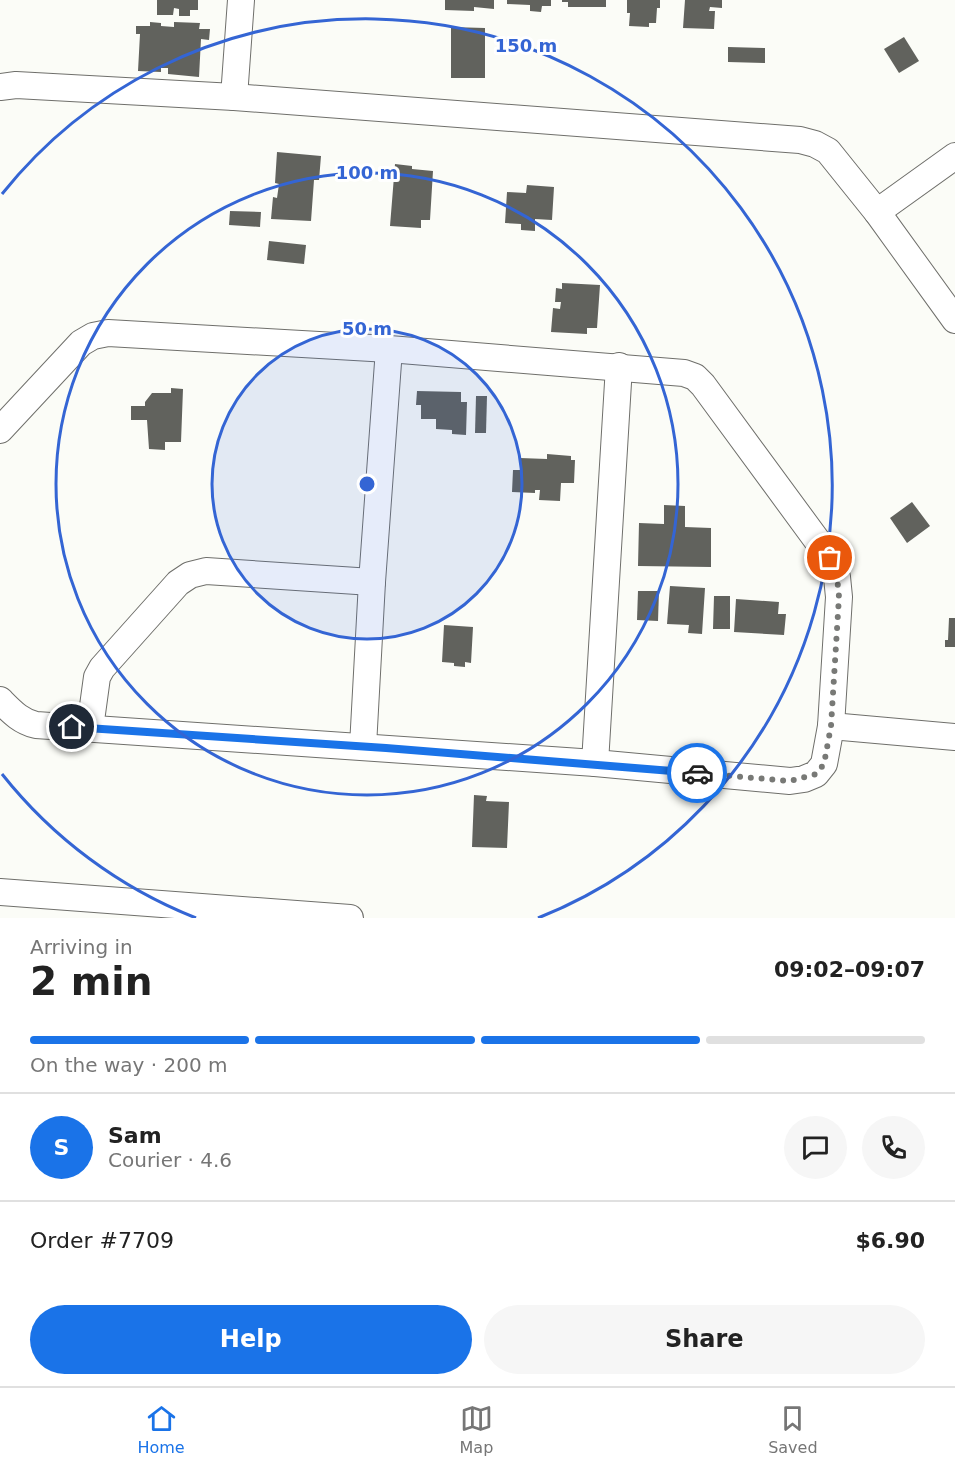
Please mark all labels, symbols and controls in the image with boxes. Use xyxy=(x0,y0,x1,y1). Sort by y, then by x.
text: 150 m xyxy=(495,35,557,56)
text: 100 m xyxy=(336,162,398,183)
text: 50 m xyxy=(342,318,392,339)
centre of rings xyxy=(357,474,377,494)
pin xyxy=(804,532,855,583)
icon: bag xyxy=(813,541,846,574)
pin xyxy=(46,701,97,752)
icon: home xyxy=(55,710,88,743)
courier xyxy=(667,743,727,803)
icon: car xyxy=(681,757,714,790)
text: Arriving in xyxy=(30,935,133,959)
text: 09:02–09:07 xyxy=(774,957,925,982)
text: 2 min xyxy=(30,959,152,1004)
text: On the way · 200 m xyxy=(30,1053,228,1077)
button: chat xyxy=(784,1116,847,1179)
button: phone xyxy=(862,1116,925,1179)
text: Sam xyxy=(108,1123,162,1148)
text: S xyxy=(54,1135,69,1160)
text: Courier · 4.6 xyxy=(108,1148,232,1172)
text: Order #7709 xyxy=(30,1228,174,1253)
text: $6.90 xyxy=(855,1228,925,1253)
button: Help xyxy=(30,1305,472,1374)
button: Share xyxy=(484,1305,925,1374)
tab: Home xyxy=(137,1402,185,1457)
tab: Map xyxy=(460,1402,493,1457)
tab: Saved xyxy=(768,1402,818,1457)

